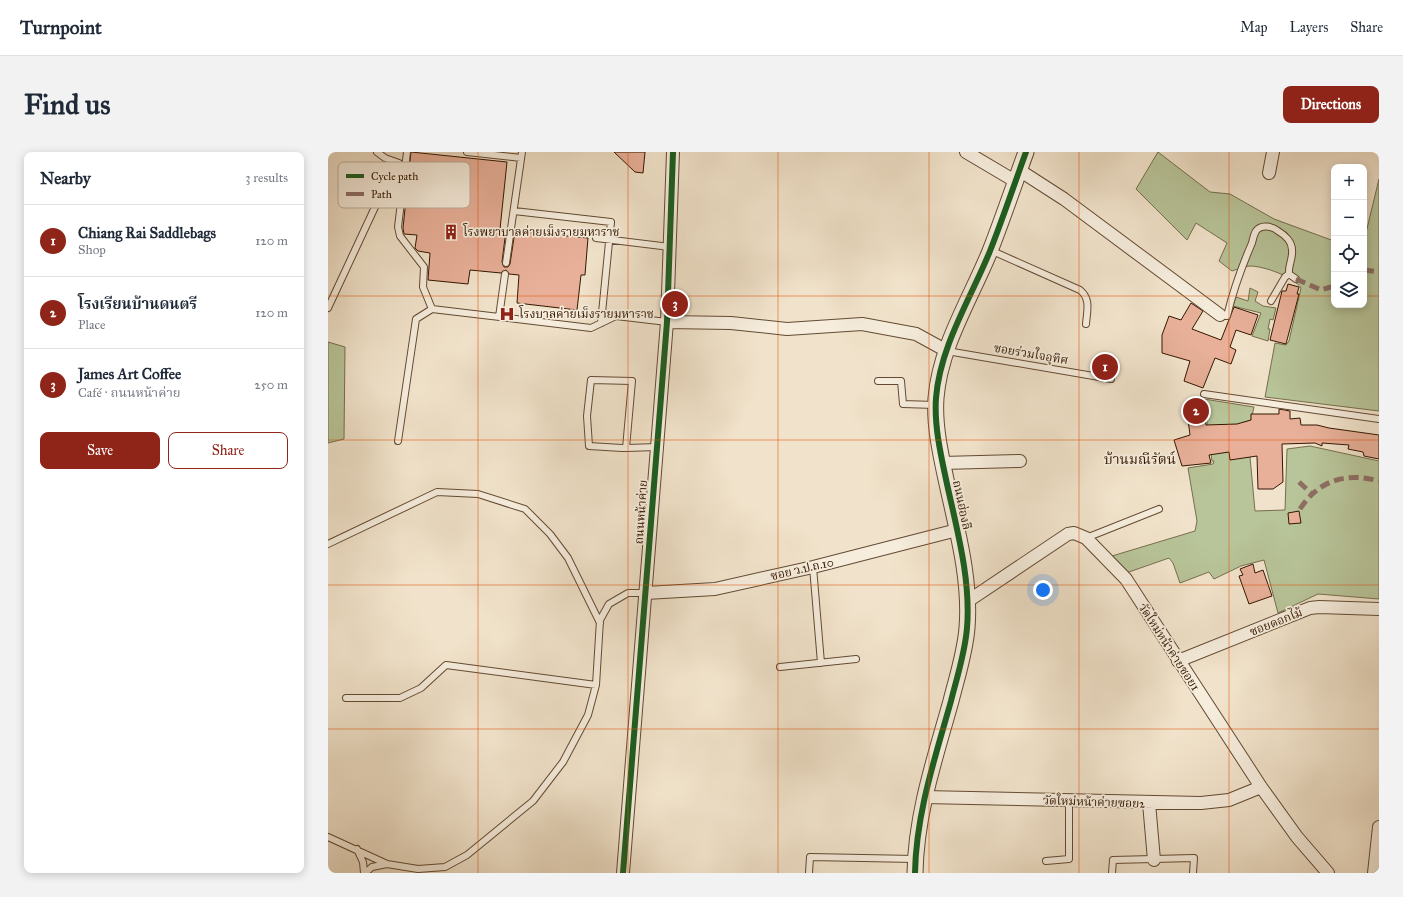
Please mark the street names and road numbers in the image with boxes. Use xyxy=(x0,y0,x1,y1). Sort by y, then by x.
street label: ซอยร่วมใจอุทิศ xyxy=(993,339,1070,368)
street label: ถนนหน้าค่าย xyxy=(632,479,650,545)
street label: ถนนฮ่องลี xyxy=(950,479,974,531)
street label: ซอย ว.ป.ถ.10 xyxy=(769,555,835,583)
street label: วัดใหม่หน้าค่ายซอย1 xyxy=(1136,600,1204,693)
street label: ซอยดอกไม้ xyxy=(1247,603,1304,639)
street label: วัดใหม่หน้าค่ายซอย2 xyxy=(1043,791,1146,811)

